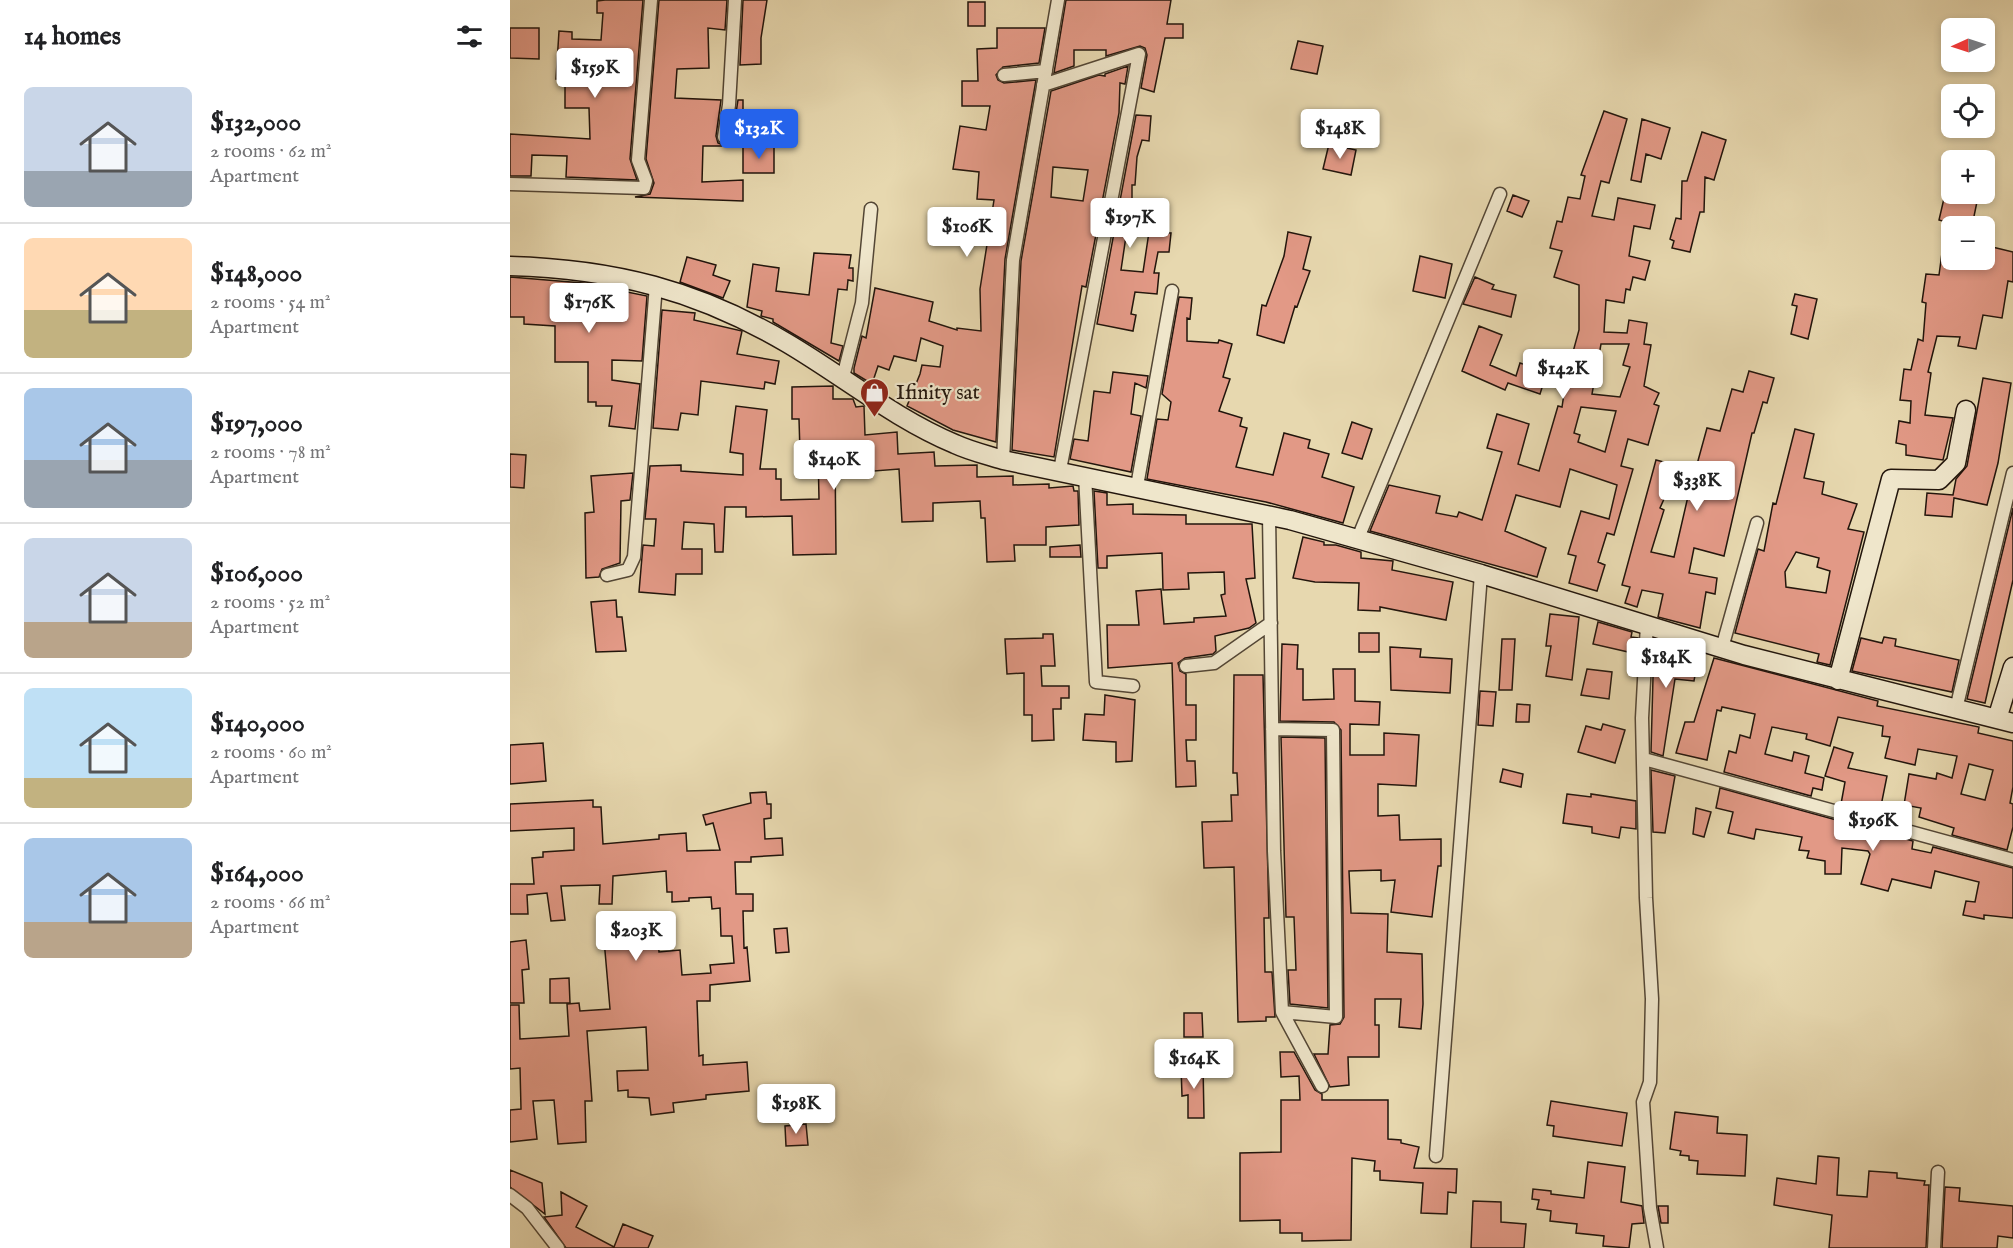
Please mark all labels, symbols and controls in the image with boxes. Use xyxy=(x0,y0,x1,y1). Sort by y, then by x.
north arrow xyxy=(1941,18,1995,72)
map controls xyxy=(1941,18,1995,270)
text: 14 homes xyxy=(24,20,121,53)
icon: filters xyxy=(453,20,486,53)
pin: $159K xyxy=(553,48,637,99)
text: $159K xyxy=(571,55,619,80)
button: locate xyxy=(1941,84,1995,138)
text: $132,000 xyxy=(210,106,301,139)
pin: $132K xyxy=(717,109,801,160)
pin: $148K xyxy=(1298,109,1382,160)
icon: home xyxy=(72,111,144,183)
text: $132K xyxy=(734,116,784,141)
text: $148K xyxy=(1315,116,1365,141)
text: 2 rooms · 62 m² xyxy=(210,139,332,164)
button: + xyxy=(1941,150,1995,204)
text: Apartment xyxy=(210,164,299,189)
pin: $197K xyxy=(1088,198,1172,249)
text: $197K xyxy=(1104,205,1156,230)
pin: $106K xyxy=(925,207,1009,258)
text: $106K xyxy=(941,214,993,239)
button: − xyxy=(1941,216,1995,270)
text: $148,000 xyxy=(210,257,302,290)
icon: home xyxy=(72,262,144,334)
pin: $176K xyxy=(547,283,631,334)
text: 2 rooms · 54 m² xyxy=(210,290,331,315)
text: $176K xyxy=(564,290,614,315)
text: Apartment xyxy=(210,315,299,340)
pin: $142K xyxy=(1521,349,1605,400)
text: $142K xyxy=(1537,356,1589,381)
shop icon: Ifinity sat xyxy=(859,376,891,418)
place label: Ifinity sat xyxy=(896,380,980,407)
text: $197,000 xyxy=(210,407,303,440)
icon: home xyxy=(72,412,144,484)
text: 2 rooms · 78 m² xyxy=(210,440,331,465)
pin: $140K xyxy=(792,440,876,491)
text: $140K xyxy=(808,447,860,472)
pin: $338K xyxy=(1655,461,1739,512)
text: Apartment xyxy=(210,465,299,490)
text: $338K xyxy=(1673,468,1721,493)
text: $106,000 xyxy=(210,557,303,590)
icon: home xyxy=(72,562,144,634)
text: 2 rooms · 52 m² xyxy=(210,590,330,615)
text: Apartment xyxy=(210,615,299,640)
pin: $184K xyxy=(1624,638,1708,689)
text: $184K xyxy=(1641,645,1691,670)
text: $140,000 xyxy=(210,707,305,740)
icon: home xyxy=(72,712,144,784)
text: 2 rooms · 60 m² xyxy=(210,740,332,765)
text: Apartment xyxy=(210,765,299,790)
pin: $196K xyxy=(1831,801,1915,852)
text: $196K xyxy=(1848,808,1898,833)
text: $164,000 xyxy=(210,857,304,890)
icon: home xyxy=(72,862,144,934)
text: 2 rooms · 66 m² xyxy=(210,890,331,915)
pin: $203K xyxy=(594,911,678,962)
text: Apartment xyxy=(210,915,299,940)
text: $203K xyxy=(610,918,662,943)
pin: $164K xyxy=(1152,1039,1236,1090)
text: $164K xyxy=(1168,1046,1220,1071)
pin: $198K xyxy=(754,1084,838,1135)
text: $198K xyxy=(771,1091,821,1116)

